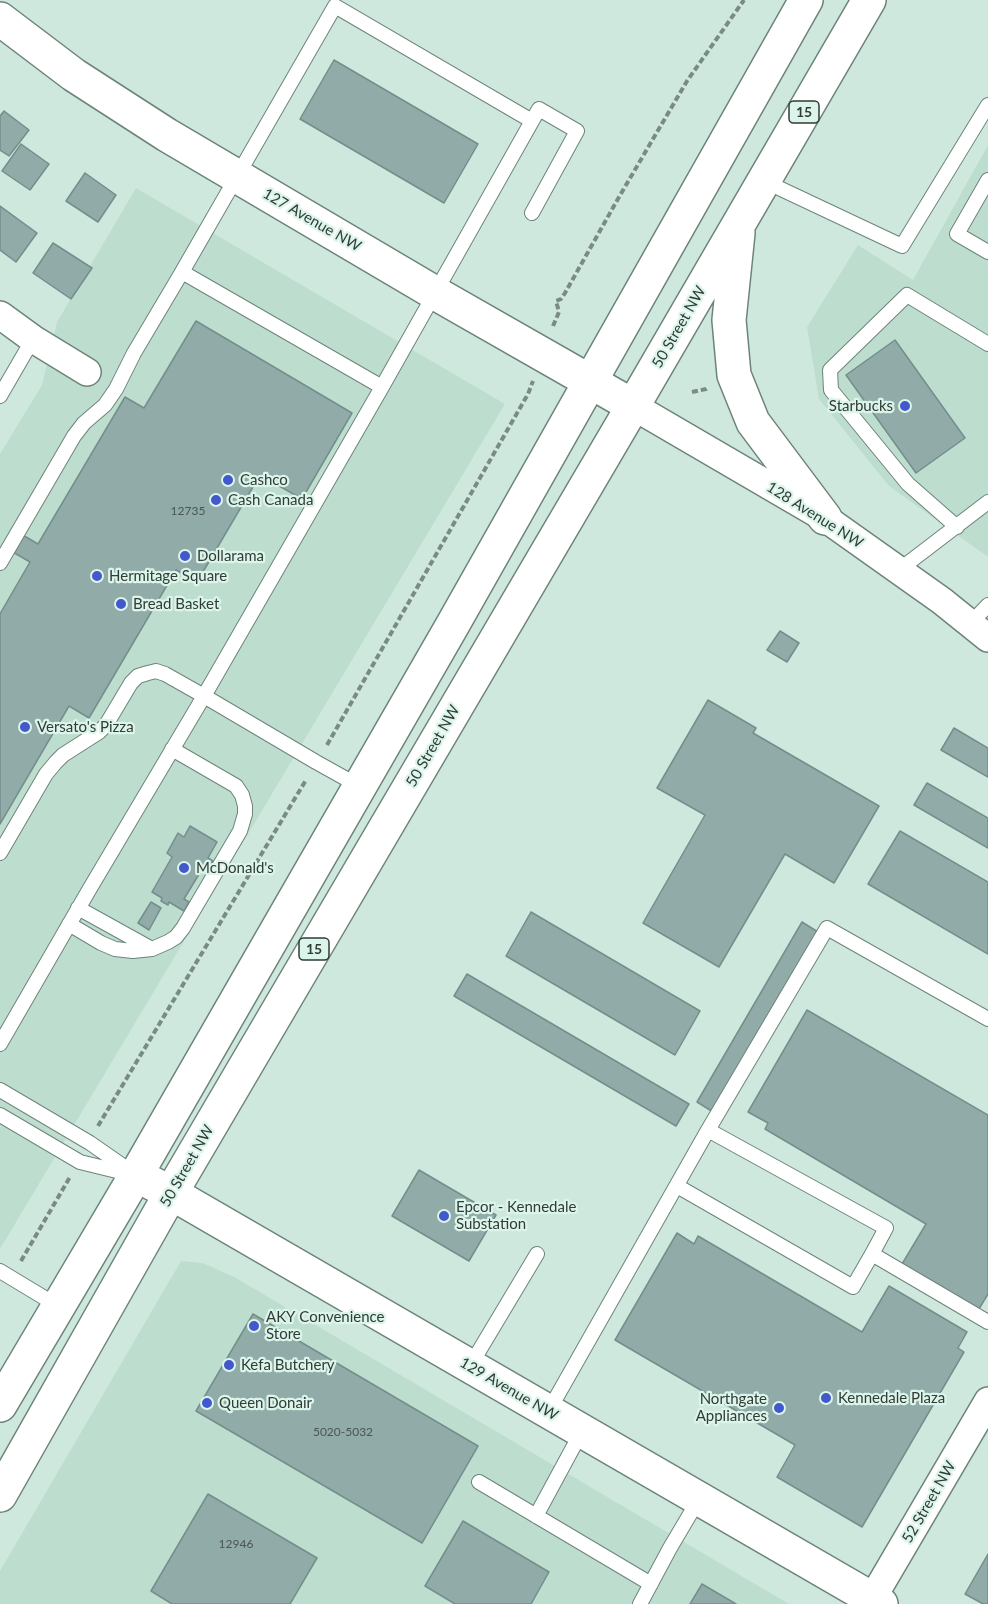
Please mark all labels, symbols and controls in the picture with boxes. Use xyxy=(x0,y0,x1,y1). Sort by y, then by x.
road number: 15 xyxy=(789,101,819,123)
street label: 127 Avenue NW xyxy=(260,185,364,255)
street label: 50 Street NW xyxy=(648,283,710,371)
place label: Starbucks xyxy=(829,397,893,415)
marker: Starbucks xyxy=(898,399,912,413)
place label: Cashco xyxy=(240,471,288,489)
marker: Cashco xyxy=(221,473,235,487)
street label: 128 Avenue NW xyxy=(763,478,867,552)
place label: Cash Canada xyxy=(228,491,313,509)
marker: Cash Canada xyxy=(209,493,223,507)
house number: 12735 xyxy=(171,504,205,518)
place label: Dollarama xyxy=(197,547,264,565)
marker: Dollarama xyxy=(178,549,192,563)
place label: Hermitage Square xyxy=(109,567,227,585)
marker: Hermitage Square xyxy=(90,569,104,583)
place label: Bread Basket xyxy=(133,595,219,613)
marker: Bread Basket xyxy=(114,597,128,611)
street label: 50 Street NW xyxy=(402,702,464,790)
place label: Versato's Pizza xyxy=(37,718,134,736)
marker: Versato's Pizza xyxy=(18,720,32,734)
place label: McDonald's xyxy=(196,859,274,877)
marker: McDonald's xyxy=(177,861,191,875)
road number: 15 xyxy=(299,938,329,960)
street label: 50 Street NW xyxy=(156,1122,218,1210)
place label: Epcor - Kennedale Substation xyxy=(456,1198,576,1233)
marker: Epcor - Kennedale Substation xyxy=(437,1209,451,1223)
place label: AKY Convenience Store xyxy=(266,1308,385,1343)
marker: AKY Convenience Store xyxy=(247,1319,261,1333)
street label: 129 Avenue NW xyxy=(457,1354,561,1424)
place label: Kefa Butchery xyxy=(241,1356,335,1374)
marker: Kefa Butchery xyxy=(222,1358,236,1372)
place label: Kennedale Plaza xyxy=(838,1389,945,1407)
place label: Northgate Appliances xyxy=(696,1390,767,1425)
marker: Kennedale Plaza xyxy=(819,1391,833,1405)
place label: Queen Donair xyxy=(219,1394,312,1412)
marker: Queen Donair xyxy=(200,1396,214,1410)
marker: Northgate Appliances xyxy=(772,1401,786,1415)
house number: 5020-5032 xyxy=(313,1425,373,1439)
street label: 52 Street NW xyxy=(898,1458,960,1546)
house number: 12946 xyxy=(219,1537,253,1551)

